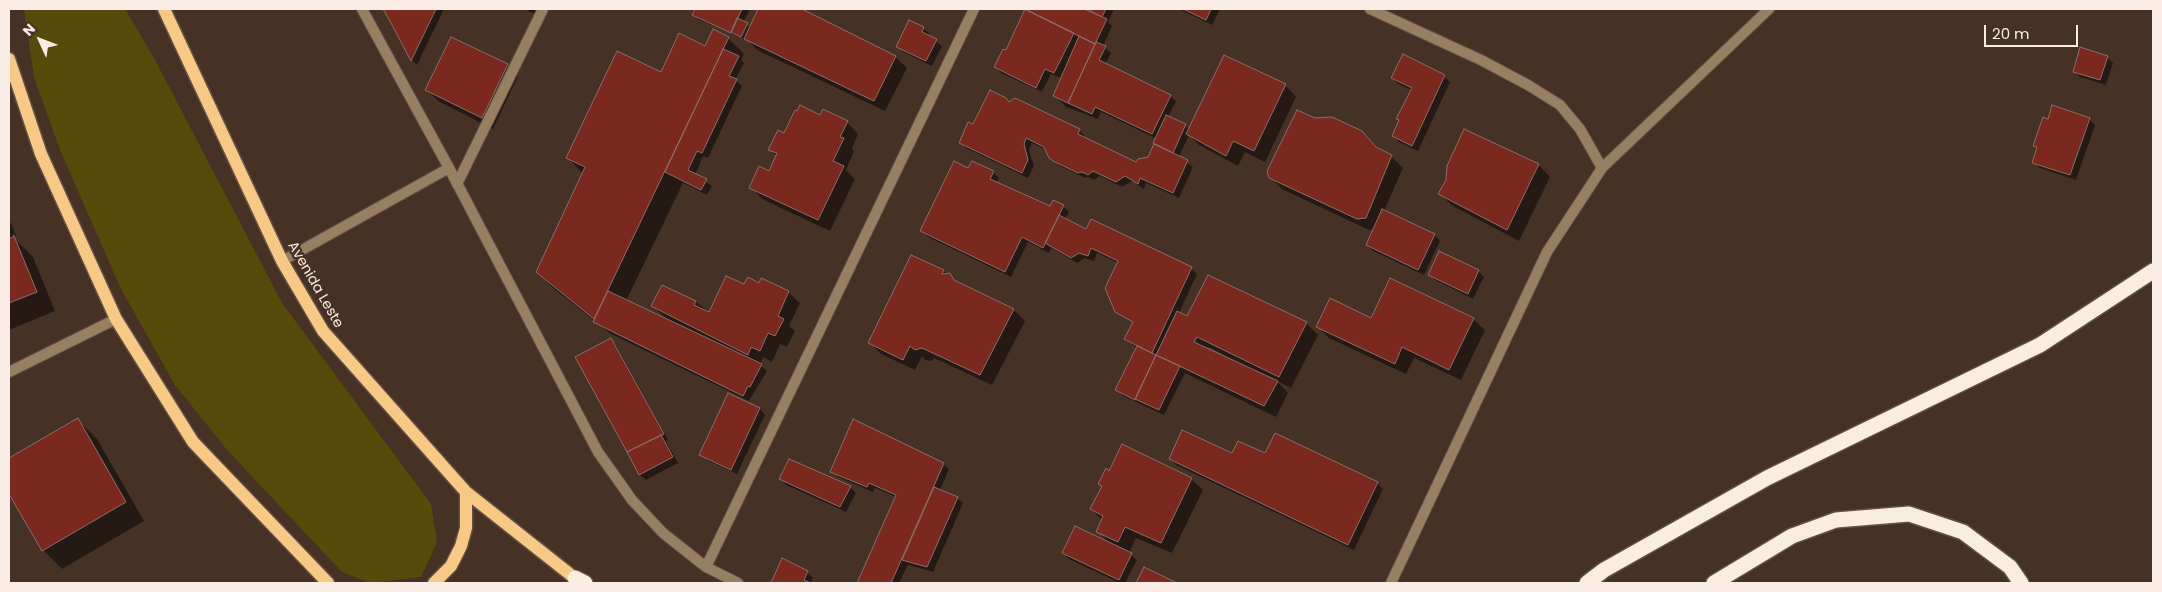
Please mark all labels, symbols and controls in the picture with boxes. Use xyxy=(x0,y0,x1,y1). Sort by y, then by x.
north arrow xyxy=(15,15,65,65)
scale bar xyxy=(1987,15,2081,47)
text: N xyxy=(18,19,40,40)
text: 20 m xyxy=(1992,23,2030,44)
street label: Avenida Leste xyxy=(284,239,346,331)

